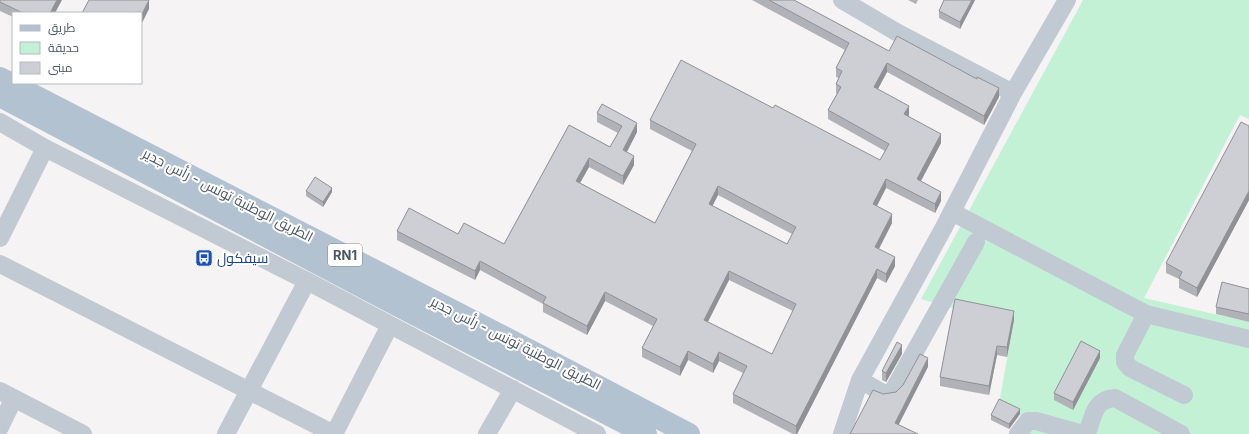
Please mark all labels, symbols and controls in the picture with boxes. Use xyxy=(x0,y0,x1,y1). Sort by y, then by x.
legend xyxy=(12,12,142,84)
text: طريق xyxy=(48,20,76,35)
text: حديقة xyxy=(48,40,79,55)
text: مبنى xyxy=(48,60,73,75)
street label: الطريق الوطنية تونس - رأس جدير xyxy=(139,144,316,246)
road number: RN1 xyxy=(328,244,362,266)
bus stop icon: سيفكول xyxy=(194,248,214,268)
place label: سيفكول xyxy=(217,249,268,267)
street label: الطريق الوطنية تونس - رأس جدير xyxy=(427,292,604,394)

